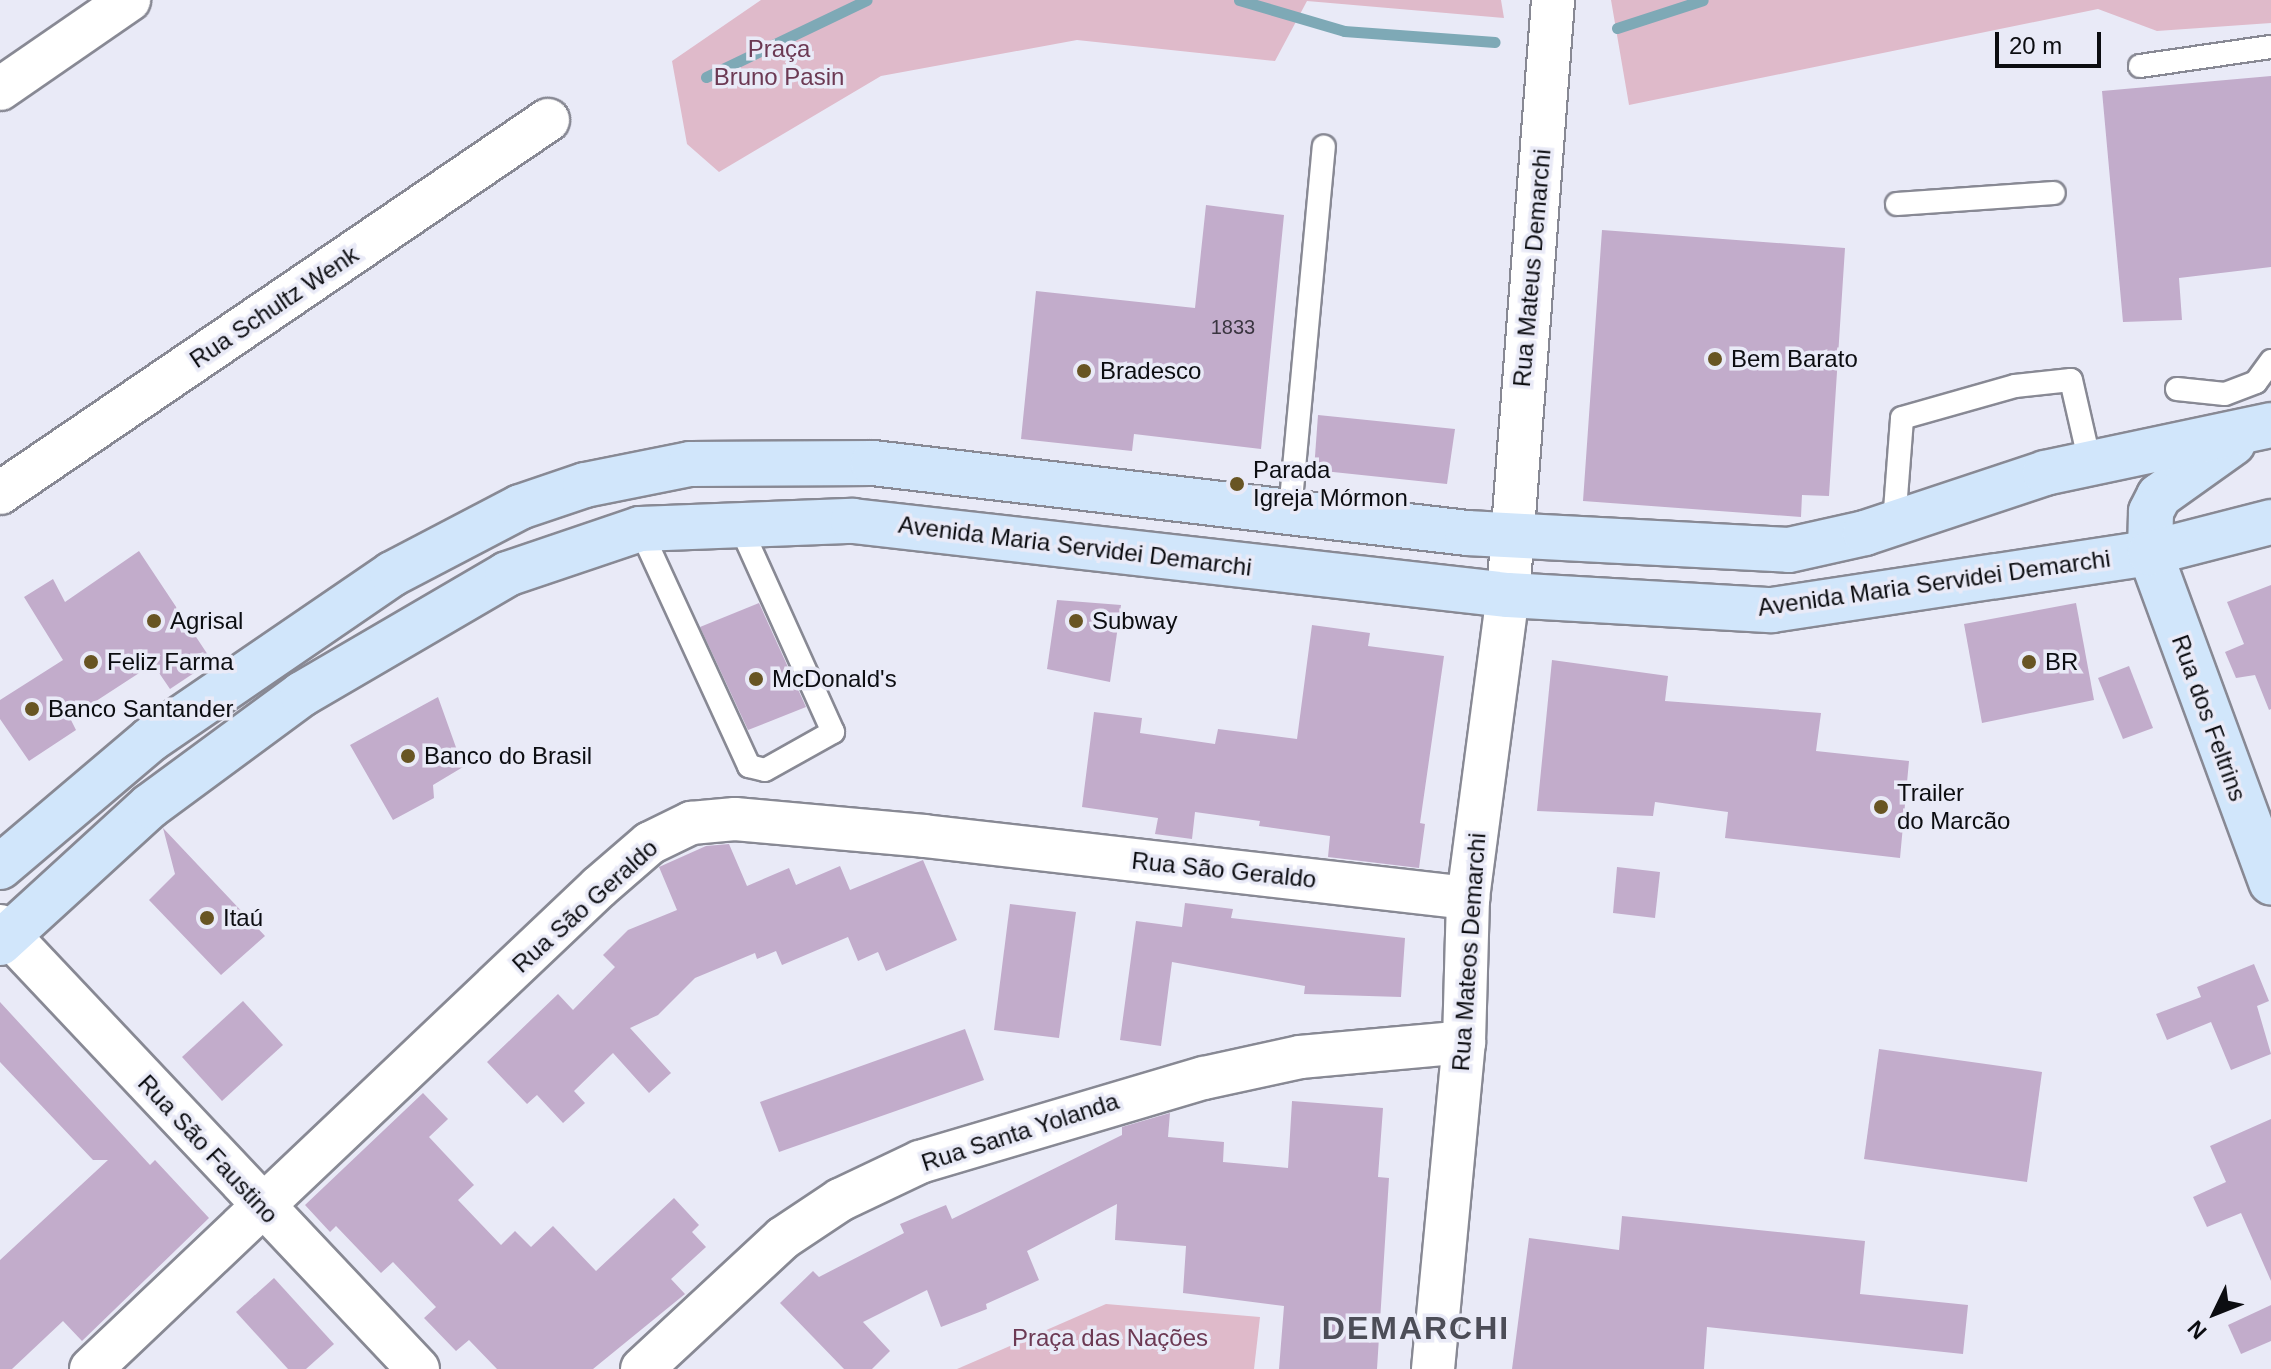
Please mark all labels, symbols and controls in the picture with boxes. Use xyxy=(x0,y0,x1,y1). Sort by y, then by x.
scale bar xyxy=(1999,16,2105,66)
text: 20 m xyxy=(2009,32,2062,59)
park label: Praça Bruno Pasin xyxy=(714,35,844,91)
street label: Rua Mateus Demarchi xyxy=(1507,148,1557,388)
street label: Rua Schultz Wenk xyxy=(184,240,364,374)
house number: 1833 xyxy=(1211,315,1255,339)
place label: Bem Barato xyxy=(1731,345,1858,373)
marker: Bem Barato xyxy=(1706,350,1724,368)
place label: Bradesco xyxy=(1100,357,1201,385)
marker: Bradesco xyxy=(1075,362,1093,380)
place label: Parada Igreja Mórmon xyxy=(1253,456,1408,512)
marker: Parada Igreja Mórmon xyxy=(1228,475,1246,493)
street label: Avenida Maria Servidei Demarchi xyxy=(897,510,1253,582)
street label: Avenida Maria Servidei Demarchi xyxy=(1756,544,2112,622)
place label: Agrisal xyxy=(170,607,243,635)
place label: Subway xyxy=(1092,607,1177,635)
marker: Agrisal xyxy=(145,612,163,630)
marker: Subway xyxy=(1067,612,1085,630)
street label: Rua dos Feltrins xyxy=(2166,631,2252,805)
place label: Feliz Farma xyxy=(107,648,234,676)
place label: BR xyxy=(2045,648,2078,676)
marker: Feliz Farma xyxy=(82,653,100,671)
marker: BR xyxy=(2020,653,2038,671)
place label: McDonald's xyxy=(772,665,897,693)
marker: McDonald's xyxy=(747,670,765,688)
place label: Banco Santander xyxy=(48,695,233,723)
marker: Banco Santander xyxy=(23,700,41,718)
place label: Banco do Brasil xyxy=(424,742,592,770)
marker: Banco do Brasil xyxy=(399,747,417,765)
place label: Trailer do Marcão xyxy=(1897,779,2010,835)
marker: Trailer do Marcão xyxy=(1872,798,1890,816)
street label: Rua Mateos Demarchi xyxy=(1446,832,1492,1072)
street label: Rua São Geraldo xyxy=(506,833,664,979)
street label: Rua São Geraldo xyxy=(1130,846,1318,894)
place label: Itaú xyxy=(223,904,263,932)
marker: Itaú xyxy=(198,909,216,927)
street label: Rua São Faustino xyxy=(132,1069,284,1229)
street label: Rua Santa Yolanda xyxy=(918,1086,1122,1178)
north arrow xyxy=(2175,1273,2255,1353)
district label: DEMARCHI xyxy=(1322,1309,1510,1347)
text: N xyxy=(2183,1315,2212,1344)
park label: Praça das Nações xyxy=(1012,1324,1208,1352)

